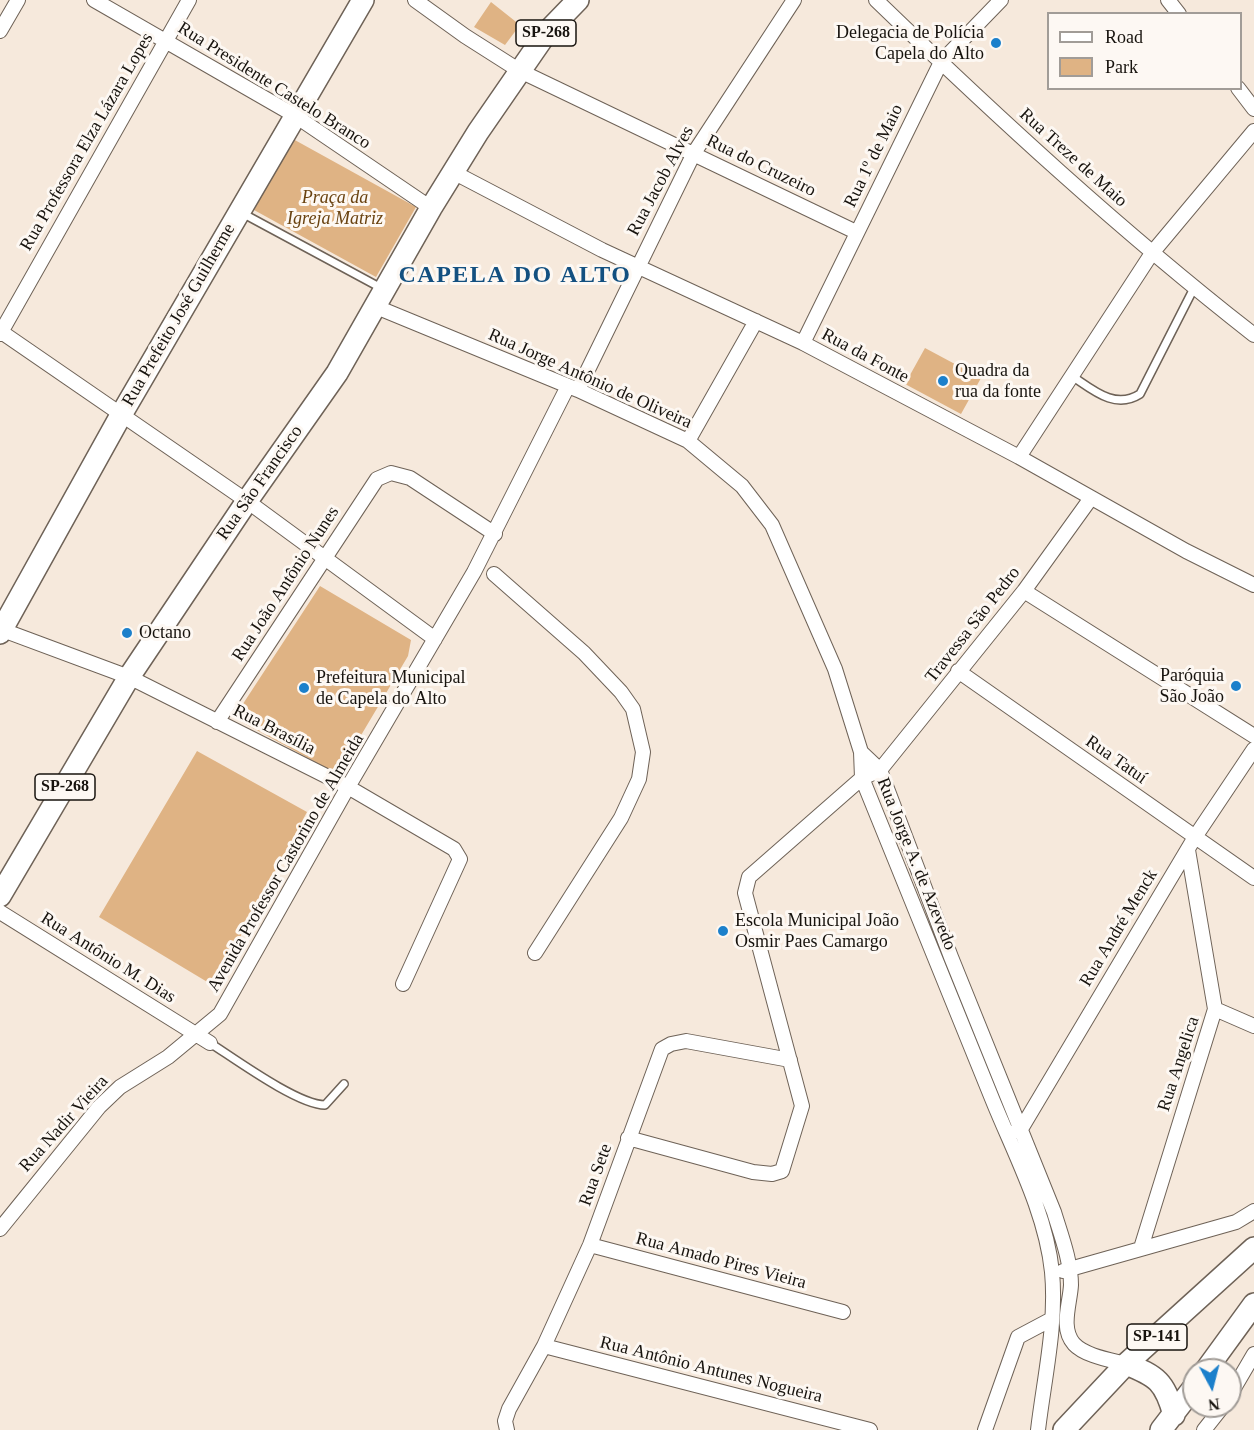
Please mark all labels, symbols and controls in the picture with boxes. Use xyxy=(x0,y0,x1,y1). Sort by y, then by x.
legend xyxy=(1047,12,1242,90)
street label: Rua Presidente Castelo Branco xyxy=(174,18,374,154)
road number: SP-268 xyxy=(516,20,576,46)
place label: Delegacia de Polícia Capela do Alto xyxy=(836,22,984,64)
text: Road xyxy=(1105,27,1143,47)
street label: Rua Professora Elza Lázara Lopes xyxy=(16,29,158,255)
marker: Delegacia de Polícia Capela do Alto xyxy=(989,36,1003,50)
text: Park xyxy=(1105,57,1138,77)
street label: Rua 1º de Maio xyxy=(840,101,908,211)
street label: Rua Treze de Maio xyxy=(1015,104,1131,212)
street label: Rua Jacob Alves xyxy=(623,123,699,239)
street label: Rua do Cruzeiro xyxy=(703,130,819,202)
park label: Praça da Igreja Matriz xyxy=(287,187,383,230)
street label: Rua Prefeito José Guilherme xyxy=(118,220,240,410)
district label: CAPELA DO ALTO xyxy=(398,262,632,290)
street label: Rua Jorge Antônio de Oliveira xyxy=(485,324,695,434)
street label: Rua da Fonte xyxy=(818,324,912,388)
place label: Quadra da rua da fonte xyxy=(955,360,1041,403)
marker: Quadra da rua da fonte xyxy=(936,374,950,388)
street label: Rua São Francisco xyxy=(212,422,308,544)
street label: Rua João Antônio Nunes xyxy=(228,502,344,666)
street label: Travessa São Pedro xyxy=(921,563,1025,687)
place label: Octano xyxy=(139,622,191,644)
marker: Octano xyxy=(120,626,134,640)
place label: Paróquia São João xyxy=(1160,665,1224,708)
place label: Prefeitura Municipal de Capela do Alto xyxy=(316,667,465,710)
marker: Paróquia São João xyxy=(1229,679,1243,693)
marker: Prefeitura Municipal de Capela do Alto xyxy=(297,681,311,695)
street label: Rua Brasília xyxy=(229,700,319,760)
street label: Avenida Professor Castorino de Almeida xyxy=(203,730,369,996)
street label: Rua Tatuí xyxy=(1081,731,1151,789)
road number: SP-268 xyxy=(35,774,95,800)
street label: Rua Jorge A. de Azevedo xyxy=(872,775,960,953)
street label: Rua André Menck xyxy=(1076,865,1162,991)
street label: Rua Antônio M. Dias xyxy=(37,908,179,1008)
place label: Escola Municipal João Osmir Paes Camargo xyxy=(735,910,899,952)
marker: Escola Municipal João Osmir Paes Camargo xyxy=(716,924,730,938)
street label: Rua Angelica xyxy=(1154,1014,1204,1114)
street label: Rua Nadir Vieira xyxy=(15,1071,113,1177)
street label: Rua Sete xyxy=(575,1141,617,1209)
street label: Rua Amado Pires Vieira xyxy=(634,1228,808,1294)
road number: SP-141 xyxy=(1127,1324,1187,1350)
street label: Rua Antônio Antunes Nogueira xyxy=(598,1332,824,1408)
north arrow xyxy=(1182,1358,1242,1418)
text: N xyxy=(1207,1395,1221,1414)

